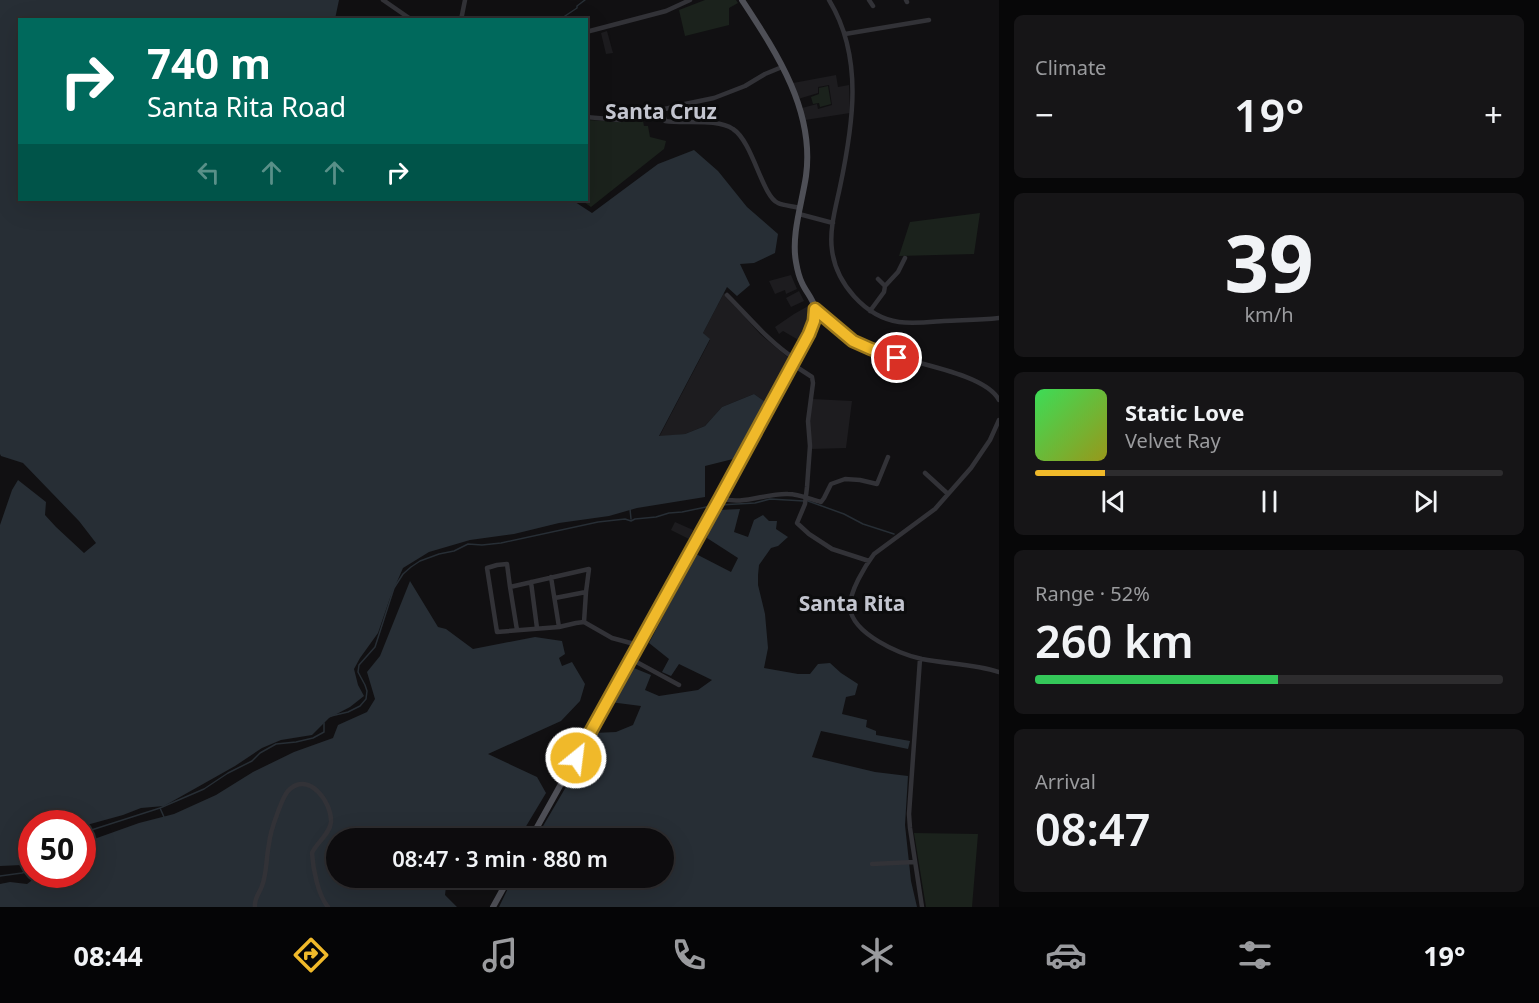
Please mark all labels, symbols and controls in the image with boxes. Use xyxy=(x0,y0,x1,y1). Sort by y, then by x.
text: 740 m xyxy=(147,34,271,91)
icon: right xyxy=(48,42,126,120)
text: Climate xyxy=(1035,54,1106,81)
text: 19° xyxy=(1234,84,1304,145)
text: Santa Rita Road xyxy=(147,88,346,125)
text: − xyxy=(1035,92,1054,137)
text: + xyxy=(1484,92,1503,137)
district label: Santa Cruz xyxy=(605,97,717,125)
icon: left xyxy=(192,156,225,189)
icon: ahead xyxy=(255,156,288,189)
icon: ahead xyxy=(318,156,351,189)
icon: right xyxy=(381,156,414,189)
text: 39 xyxy=(1224,209,1314,315)
text: km/h xyxy=(1244,301,1294,328)
pin xyxy=(871,332,922,383)
icon: arrive xyxy=(880,341,913,374)
text: Static Love xyxy=(1125,397,1244,427)
text: Velvet Ray xyxy=(1125,427,1221,454)
icon: previous xyxy=(1097,485,1130,518)
icon: pause xyxy=(1253,485,1286,518)
icon: next xyxy=(1409,485,1442,518)
text: Range · 52% xyxy=(1035,580,1150,607)
district label: Santa Rita xyxy=(799,589,905,617)
text: 260 km xyxy=(1035,610,1194,671)
position arrow xyxy=(544,726,608,790)
text: Arrival xyxy=(1035,768,1096,795)
text: 08:47 xyxy=(1035,798,1150,859)
speed limit sign: 50 xyxy=(18,810,96,888)
text: 08:47 · 3 min · 880 m xyxy=(392,843,608,873)
icon: directions xyxy=(290,934,332,976)
icon: music xyxy=(479,934,521,976)
icon: phone xyxy=(668,934,710,976)
icon: climate xyxy=(856,934,898,976)
icon: car xyxy=(1045,934,1087,976)
icon: filters xyxy=(1234,934,1276,976)
text: 08:44 xyxy=(73,937,143,974)
text: 19° xyxy=(1423,937,1466,974)

